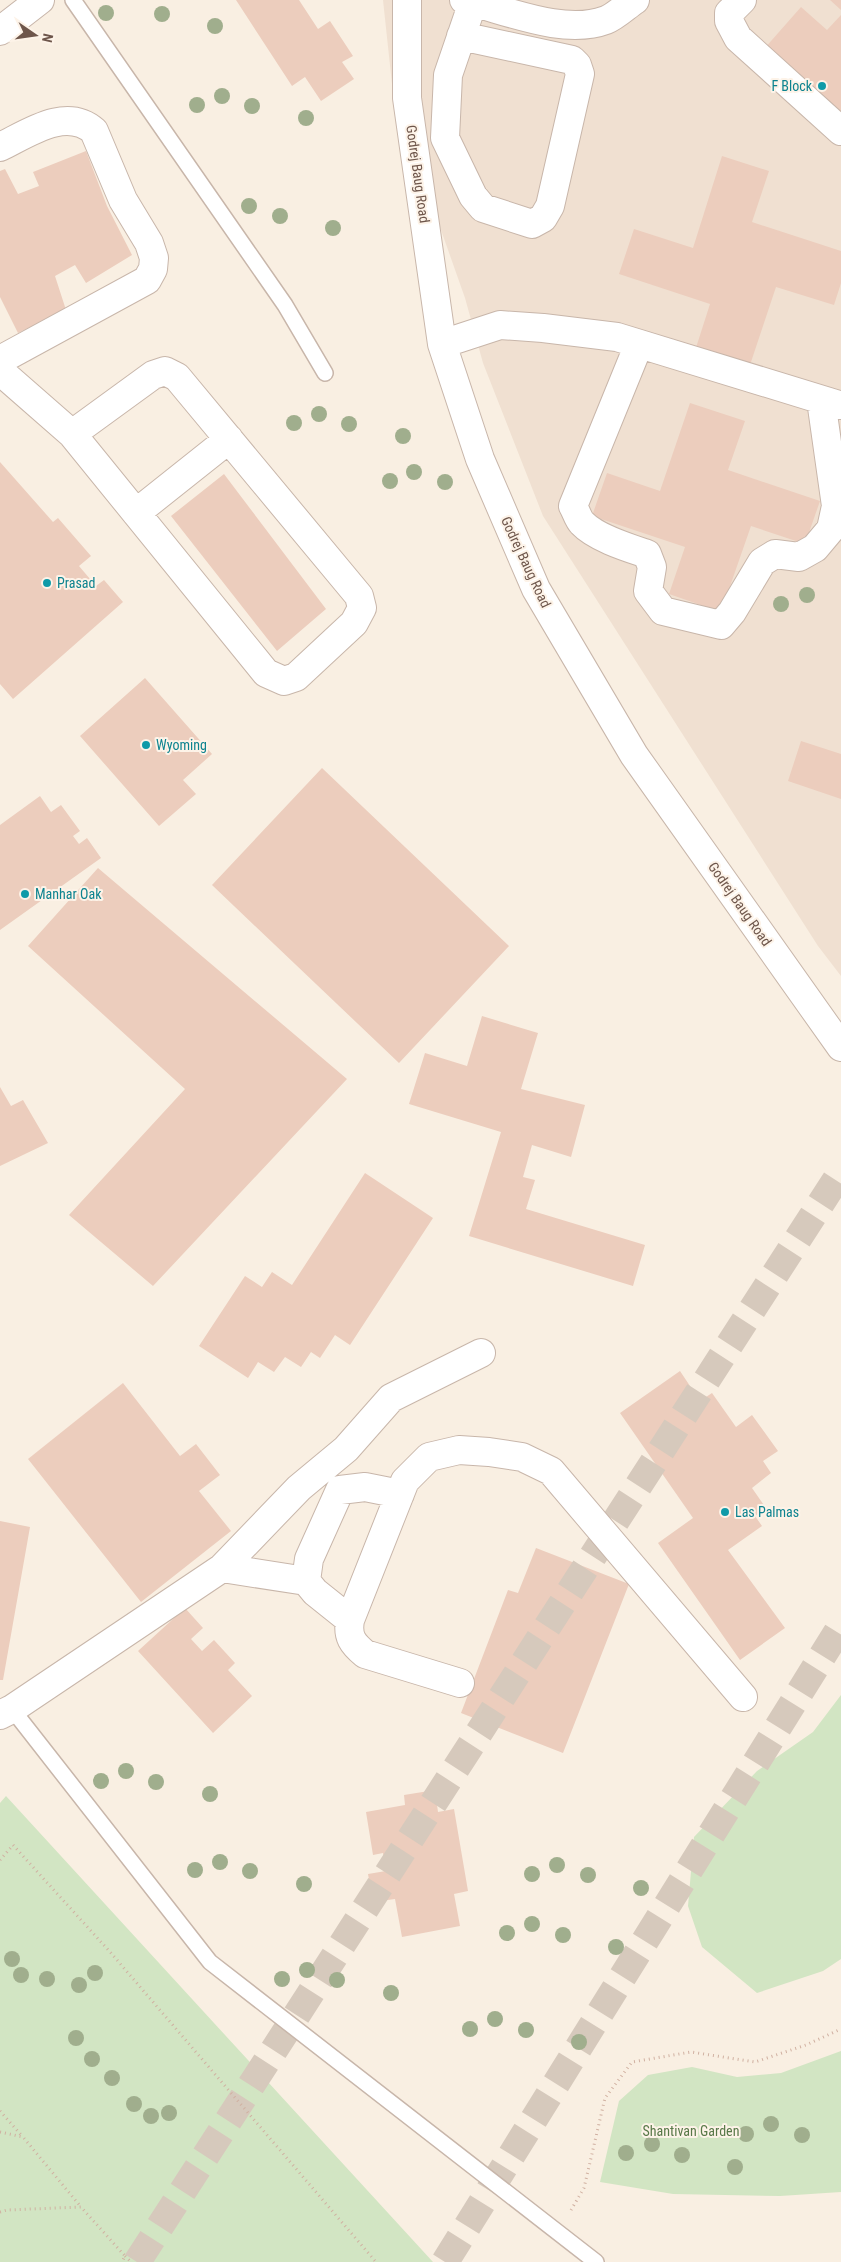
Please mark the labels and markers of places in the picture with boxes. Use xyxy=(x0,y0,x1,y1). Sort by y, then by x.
place label: F Block xyxy=(771,78,813,94)
marker: F Block xyxy=(816,80,828,92)
place label: Prasad xyxy=(57,575,96,591)
marker: Prasad xyxy=(41,577,53,589)
place label: Wyoming xyxy=(156,737,207,753)
marker: Wyoming xyxy=(140,739,152,751)
place label: Manhar Oak xyxy=(35,886,102,902)
marker: Manhar Oak xyxy=(19,888,31,900)
place label: Las Palmas xyxy=(735,1504,799,1520)
marker: Las Palmas xyxy=(719,1506,731,1518)

